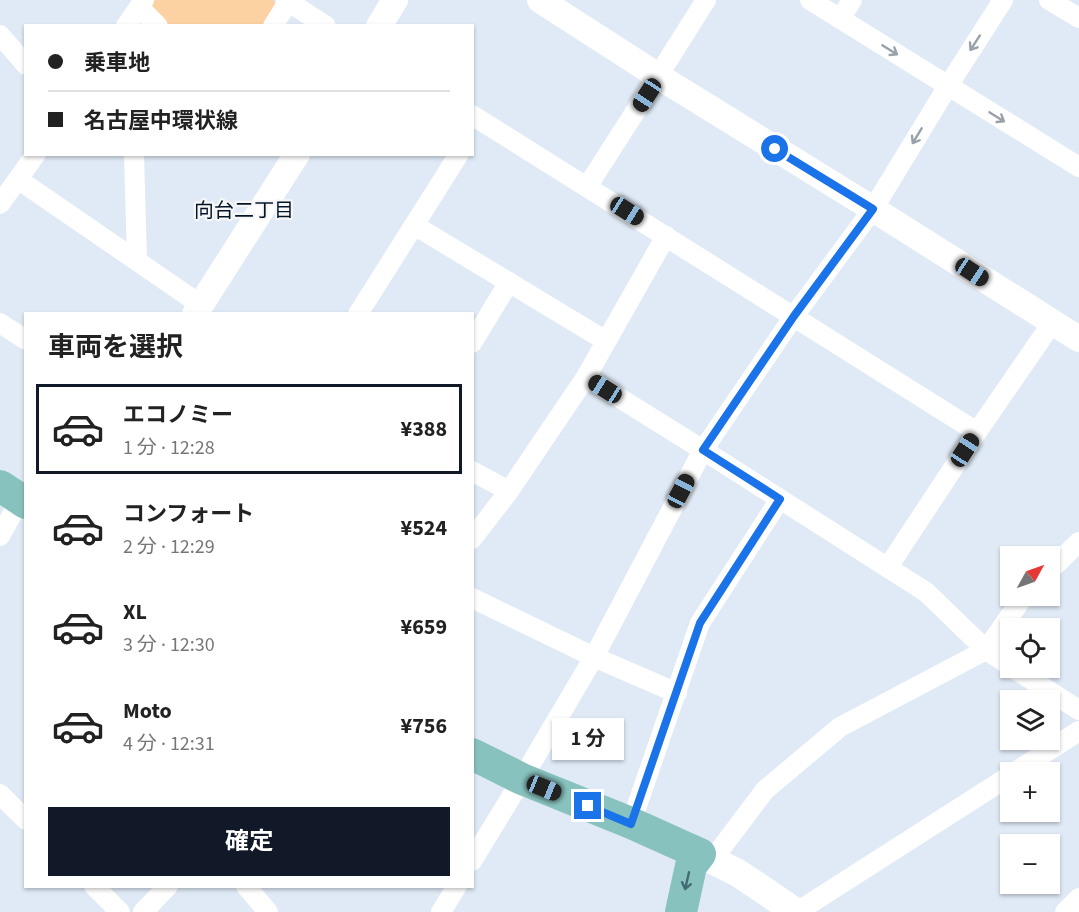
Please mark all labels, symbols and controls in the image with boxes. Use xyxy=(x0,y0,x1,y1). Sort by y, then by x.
one-way arrow xyxy=(969,34,981,51)
one-way arrow xyxy=(881,44,898,56)
text: 乗車地 xyxy=(84,47,150,79)
car xyxy=(630,75,664,115)
text: 名古屋中環状線 xyxy=(84,105,238,137)
one-way arrow xyxy=(989,110,1006,123)
one-way arrow xyxy=(911,127,923,144)
route start xyxy=(761,135,788,162)
car xyxy=(607,194,647,228)
district label: 向台二丁目 xyxy=(194,197,294,225)
car xyxy=(952,255,992,289)
text: 車両を選択 xyxy=(48,328,183,367)
car xyxy=(585,372,625,406)
text: エコノミー xyxy=(123,399,233,431)
icon: car xyxy=(51,402,105,456)
text: ¥388 xyxy=(401,413,447,445)
car xyxy=(948,430,982,470)
text: 1 分 · 12:28 xyxy=(123,434,215,462)
car xyxy=(665,471,697,511)
text: コンフォート xyxy=(123,498,254,530)
icon: car xyxy=(51,501,105,555)
text: ¥524 xyxy=(401,512,447,544)
text: 2 分 · 12:29 xyxy=(123,533,215,561)
north arrow xyxy=(1000,546,1060,606)
map controls xyxy=(1000,546,1060,894)
text: XL xyxy=(123,596,147,628)
icon: car xyxy=(51,600,105,654)
text: ¥659 xyxy=(401,611,447,643)
button: locate xyxy=(1000,618,1060,678)
text: 3 分 · 12:30 xyxy=(123,631,215,659)
button: layers xyxy=(1000,690,1060,750)
text: Moto xyxy=(123,695,172,727)
icon: car xyxy=(51,699,105,753)
text: ¥756 xyxy=(401,710,447,742)
callout: 1 分 xyxy=(552,719,624,761)
text: 1 分 xyxy=(571,725,605,753)
text: 4 分 · 12:31 xyxy=(123,730,215,758)
button: + xyxy=(1000,762,1060,822)
car xyxy=(524,773,564,803)
route end xyxy=(574,792,601,819)
button: 確定 xyxy=(48,807,450,876)
button: − xyxy=(1000,834,1060,894)
one-way arrow xyxy=(681,871,693,890)

